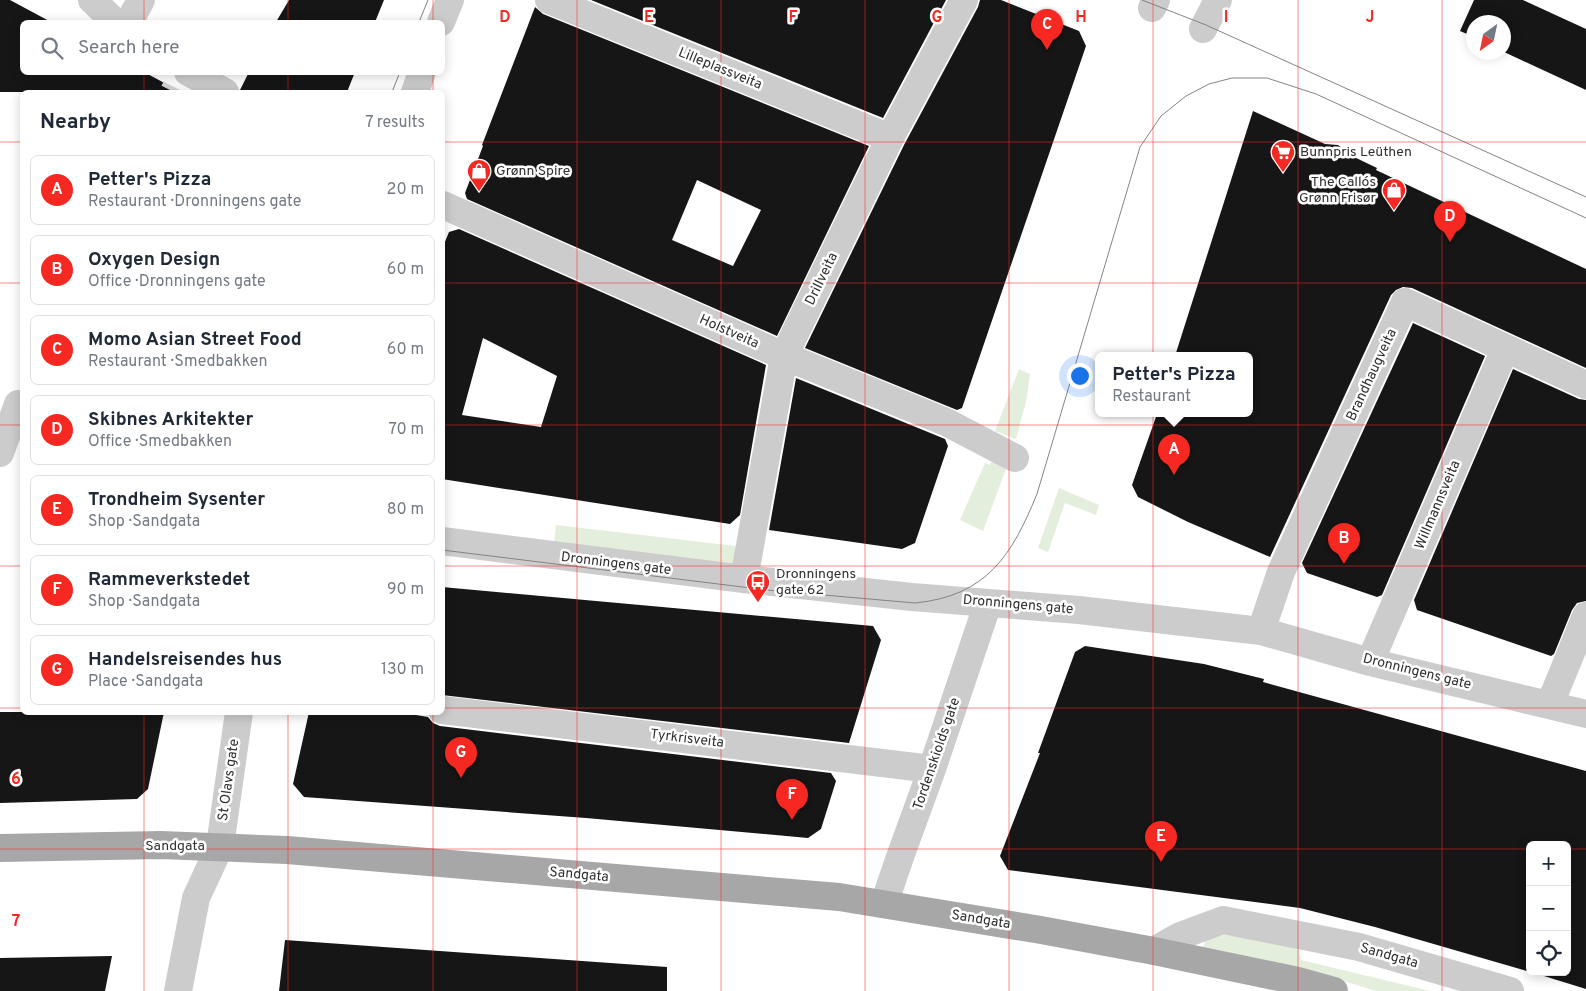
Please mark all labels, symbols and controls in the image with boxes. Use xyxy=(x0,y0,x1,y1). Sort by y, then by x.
text: D xyxy=(499,8,511,28)
text: E xyxy=(644,8,654,28)
text: F xyxy=(788,8,798,28)
text: G xyxy=(932,8,942,28)
text: H xyxy=(1075,8,1087,28)
text: I xyxy=(1224,8,1228,28)
text: J xyxy=(1366,8,1374,28)
pin: C xyxy=(1031,9,1063,50)
north arrow xyxy=(1466,15,1511,60)
search box xyxy=(20,20,445,75)
icon: search xyxy=(38,34,66,62)
text: Search here xyxy=(78,36,180,60)
street label: Lilleplassveita xyxy=(676,44,764,94)
text: Nearby xyxy=(40,109,111,136)
text: 7 results xyxy=(365,113,425,133)
supermarket icon: Bunnpris Leüthen xyxy=(1270,139,1296,173)
place label: Bunnpris Leüthen xyxy=(1300,144,1412,161)
shop icon: Grønn Spire xyxy=(466,158,492,192)
place label: Grønn Spire xyxy=(496,163,570,180)
text: Petter's Pizza xyxy=(88,168,211,192)
place label: The Callós Grønn Frisør xyxy=(1299,174,1377,207)
shop icon: The Callós Grønn Frisør xyxy=(1381,177,1407,211)
text: A xyxy=(51,180,63,200)
text: 20 m xyxy=(387,180,424,200)
text: Restaurant · Dronningens gate xyxy=(88,192,301,212)
pin: D xyxy=(1434,201,1466,242)
text: Oxygen Design xyxy=(88,248,220,272)
street label: Drillveita xyxy=(802,250,842,308)
text: B xyxy=(51,260,63,280)
text: 60 m xyxy=(387,260,424,280)
text: Office · Dronningens gate xyxy=(88,272,266,292)
street label: Holstveita xyxy=(697,311,761,353)
street label: Brandhaugveita xyxy=(1343,326,1401,424)
text: Momo Asian Street Food xyxy=(88,328,302,352)
text: C xyxy=(52,340,62,360)
text: 60 m xyxy=(387,340,424,360)
text: Restaurant · Smedbakken xyxy=(88,352,268,372)
popup xyxy=(1095,352,1253,417)
your location xyxy=(1067,363,1093,389)
text: Petter's Pizza xyxy=(1112,363,1236,387)
text: Restaurant xyxy=(1112,387,1191,407)
text: Skibnes Arkitekter xyxy=(88,408,253,432)
text: D xyxy=(51,420,63,440)
text: 70 m xyxy=(389,420,424,440)
text: Office · Smedbakken xyxy=(88,432,232,452)
pin: A xyxy=(1158,434,1190,475)
street label: Willmannsveita xyxy=(1412,458,1464,552)
text: Trondheim Sysenter xyxy=(88,488,265,512)
text: E xyxy=(52,500,62,520)
text: 80 m xyxy=(387,500,424,520)
text: Shop · Sandgata xyxy=(88,512,200,532)
pin: B xyxy=(1328,523,1360,564)
street label: Dronningens gate xyxy=(560,549,672,579)
place label: Dronningens gate 62 xyxy=(776,566,856,599)
text: Rammeverkstedet xyxy=(88,568,250,592)
bus stop icon: Dronningens gate 62 xyxy=(745,569,771,603)
text: F xyxy=(52,580,62,600)
text: 90 m xyxy=(387,580,424,600)
text: Shop · Sandgata xyxy=(88,592,200,612)
street label: Dronningens gate xyxy=(962,592,1074,618)
text: Handelsreisendes hus xyxy=(88,648,282,672)
street label: Dronningens gate xyxy=(1361,650,1473,694)
text: G xyxy=(52,660,62,680)
text: 130 m xyxy=(381,660,424,680)
text: Place · Sandgata xyxy=(88,672,203,692)
street label: Tordenskiolds gate xyxy=(910,696,964,812)
street label: Tyrkrisveita xyxy=(649,726,725,752)
pin: G xyxy=(445,737,477,778)
street label: St Olavs gate xyxy=(215,738,243,822)
text: 6 xyxy=(11,770,21,790)
pin: F xyxy=(776,779,808,820)
pin: E xyxy=(1145,821,1177,862)
street label: Sandgata xyxy=(145,838,205,855)
map controls xyxy=(1526,841,1571,976)
button: + xyxy=(1526,841,1571,886)
street label: Sandgata xyxy=(549,864,609,886)
button: − xyxy=(1526,886,1571,931)
street label: Sandgata xyxy=(950,907,1012,933)
text: 7 xyxy=(12,912,20,932)
button: locate xyxy=(1526,931,1571,976)
street label: Sandgata xyxy=(1358,940,1420,972)

